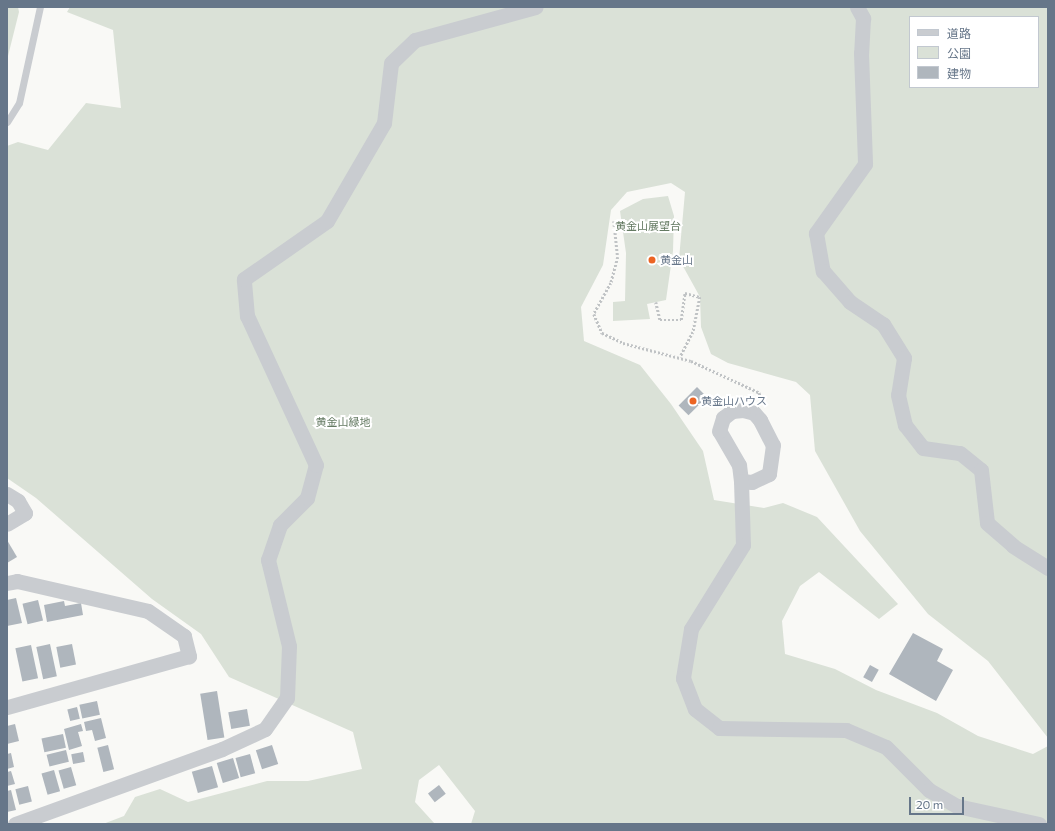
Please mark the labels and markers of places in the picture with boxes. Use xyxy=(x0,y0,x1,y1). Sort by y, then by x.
place label: 黄金山 xyxy=(660,253,693,267)
marker: 黄金山 xyxy=(647,255,657,265)
place label: 黄金山ハウス xyxy=(701,394,767,408)
marker: 黄金山ハウス xyxy=(688,396,698,406)

